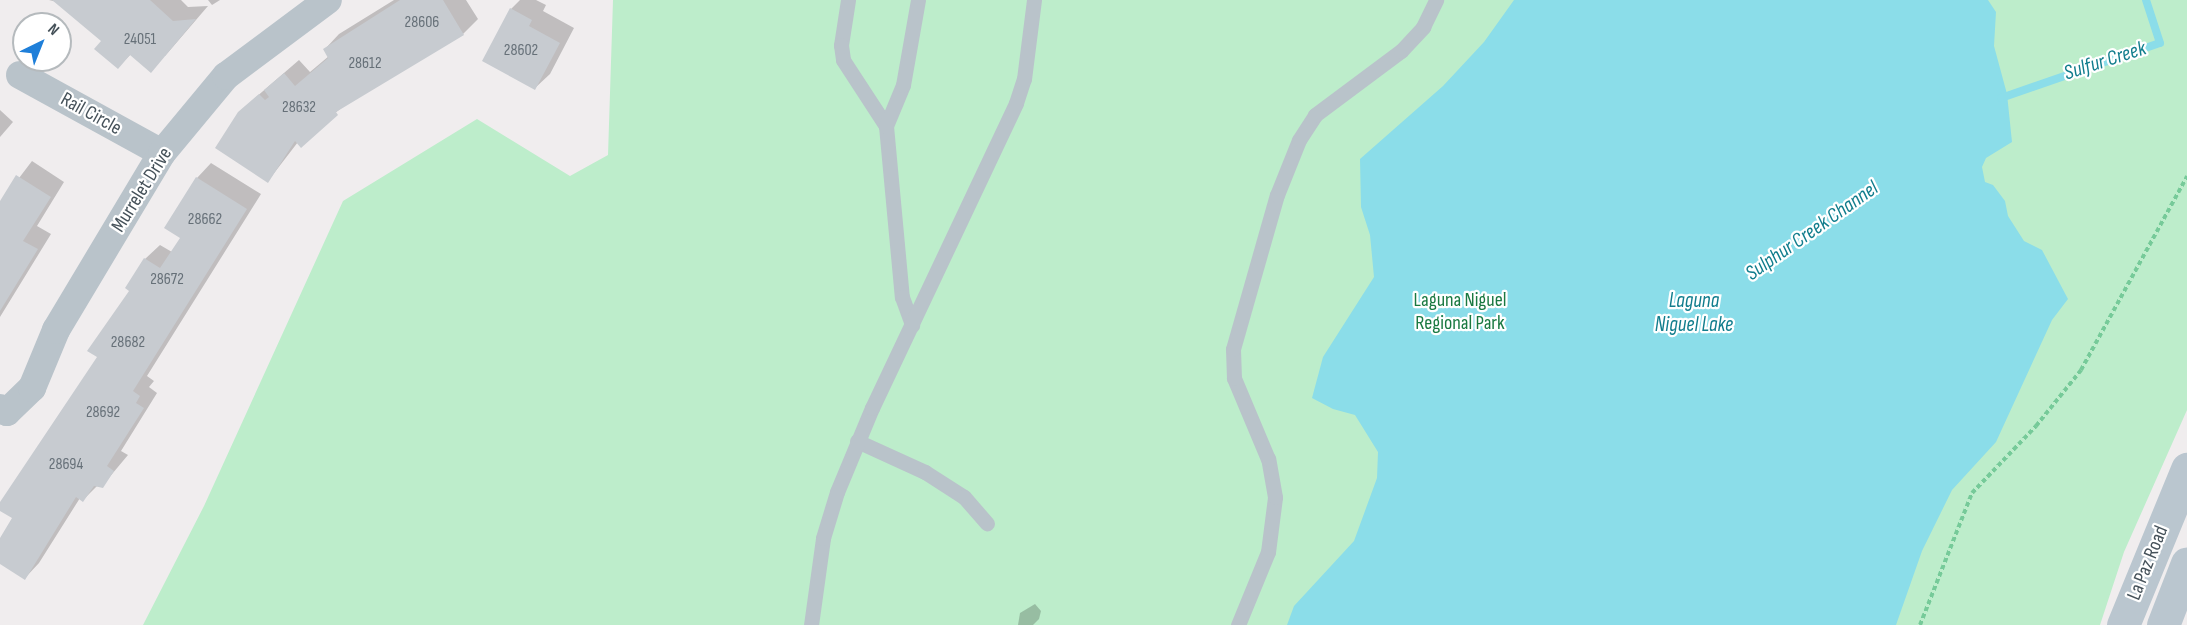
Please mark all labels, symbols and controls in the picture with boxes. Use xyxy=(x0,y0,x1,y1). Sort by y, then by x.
north arrow xyxy=(12,12,72,72)
house number: 28606 xyxy=(405,13,439,33)
text: N xyxy=(44,20,63,40)
house number: 24051 xyxy=(124,30,156,50)
water label: Sulfur Creek xyxy=(2061,36,2149,86)
house number: 28602 xyxy=(504,41,538,61)
house number: 28612 xyxy=(349,54,381,74)
street label: Rail Circle xyxy=(56,88,126,140)
house number: 28632 xyxy=(282,98,316,118)
street label: Murrelet Drive xyxy=(107,143,177,237)
water label: Sulphur Creek Channel xyxy=(1741,176,1883,286)
house number: 28662 xyxy=(188,210,222,230)
house number: 28672 xyxy=(150,270,184,290)
water label: Laguna Niguel Lake xyxy=(1655,288,1733,338)
park label: Laguna Niguel Regional Park xyxy=(1414,289,1506,336)
house number: 28682 xyxy=(111,333,145,353)
house number: 28692 xyxy=(86,403,120,423)
house number: 28694 xyxy=(49,455,83,475)
street label: La Paz Road xyxy=(2122,522,2174,604)

